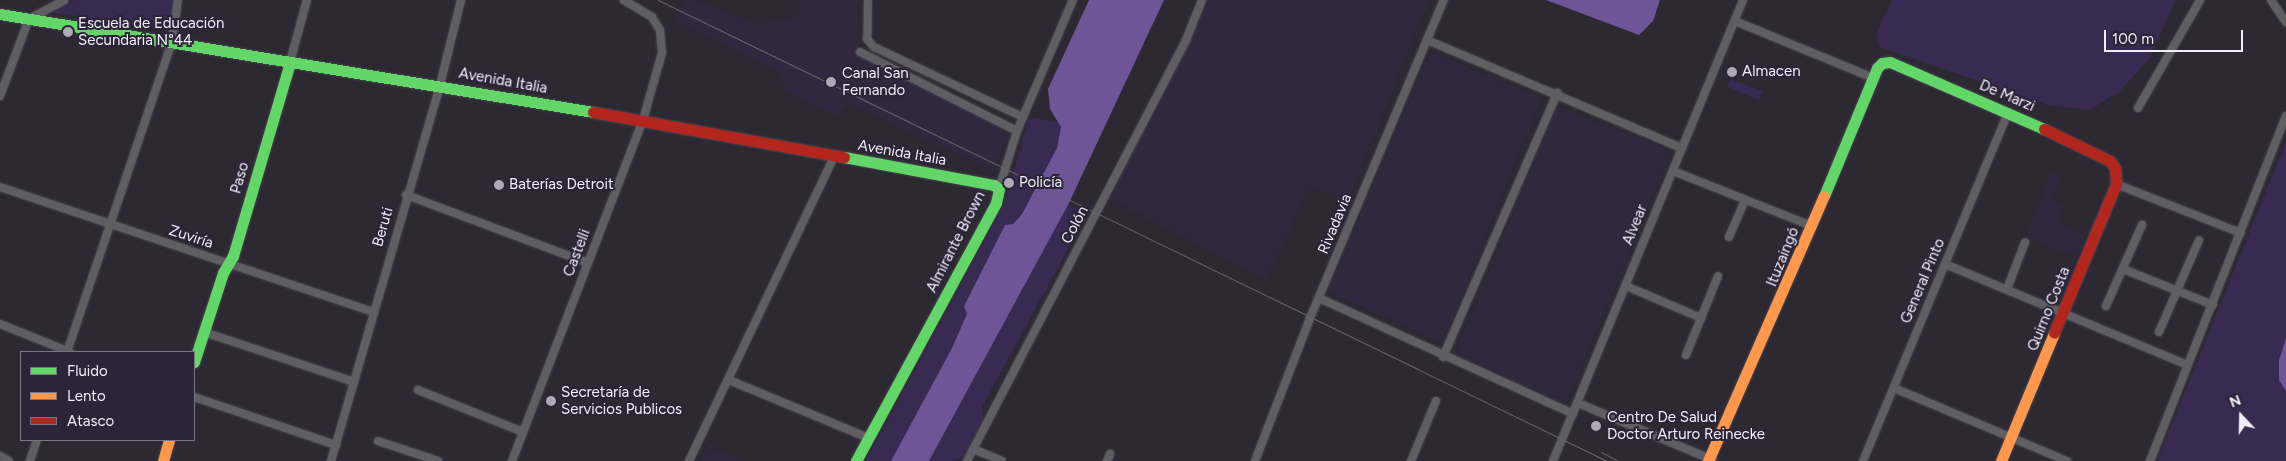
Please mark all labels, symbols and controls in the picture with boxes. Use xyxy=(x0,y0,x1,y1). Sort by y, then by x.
place label: Escuela de Educación Secundaria N°44 xyxy=(78,14,224,49)
scale bar xyxy=(2106,20,2245,52)
marker: Escuela de Educación Secundaria N°44 xyxy=(62,26,74,38)
text: 100 m xyxy=(2112,30,2154,48)
place label: Almacen xyxy=(1742,63,1801,81)
street label: Avenida Italia xyxy=(457,64,549,98)
place label: Canal San Fernando xyxy=(842,64,909,99)
marker: Almacen xyxy=(1726,66,1738,78)
marker: Canal San Fernando xyxy=(824,75,838,89)
street label: De Marzi xyxy=(1977,76,2037,116)
street label: Avenida Italia xyxy=(856,136,948,170)
street label: Paso xyxy=(227,160,253,196)
place label: Policía xyxy=(1019,174,1062,192)
place label: Baterías Detroit xyxy=(509,176,614,194)
marker: Policía xyxy=(1003,177,1015,189)
marker: Baterías Detroit xyxy=(493,179,505,191)
street label: Almirante Brown xyxy=(923,188,989,296)
street label: Rivadavia xyxy=(1314,191,1356,257)
street label: Alvear xyxy=(1619,202,1651,248)
street label: Colón xyxy=(1058,203,1092,247)
street label: Beruti xyxy=(369,205,397,249)
street label: Zuviría xyxy=(167,221,215,253)
street label: Ituzaingó xyxy=(1763,225,1803,289)
street label: Castelli xyxy=(560,227,594,279)
street label: General Pinto xyxy=(1897,236,1949,326)
street label: Quirno Costa xyxy=(2024,264,2074,354)
legend xyxy=(20,351,195,441)
text: Fluido xyxy=(67,362,108,380)
place label: Secretaría de Servicios Publicos xyxy=(561,383,682,418)
text: Lento xyxy=(67,387,106,405)
north arrow xyxy=(2216,391,2266,441)
text: N xyxy=(2227,392,2244,411)
marker: Secretaría de Servicios Publicos xyxy=(545,395,557,407)
place label: Centro De Salud Doctor Arturo Reinecke xyxy=(1607,408,1765,443)
text: Atasco xyxy=(67,412,114,430)
marker: Centro De Salud Doctor Arturo Reinecke xyxy=(1589,419,1603,433)

